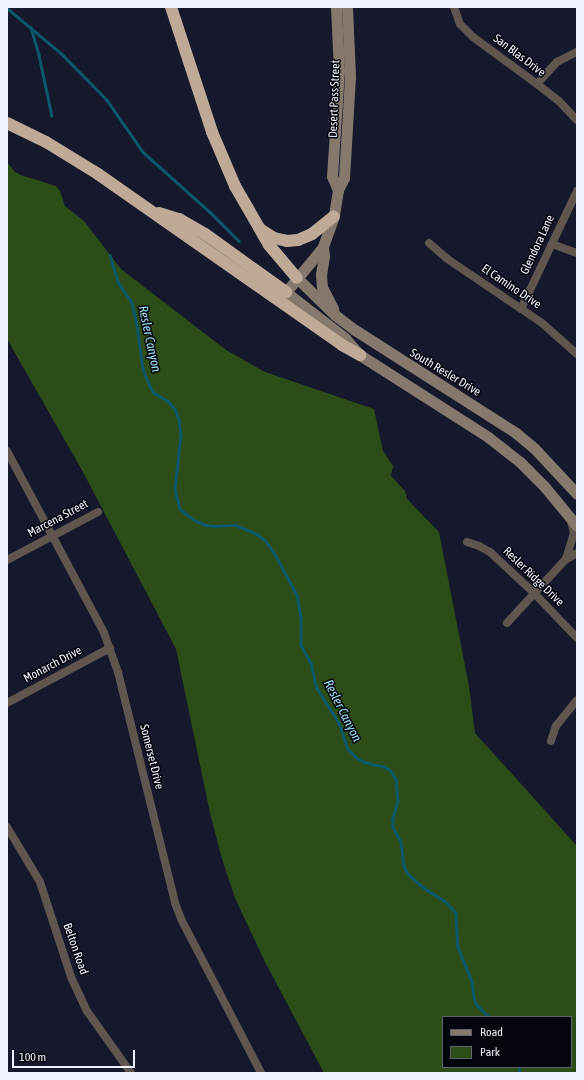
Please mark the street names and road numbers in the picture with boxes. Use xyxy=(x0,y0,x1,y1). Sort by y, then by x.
street label: San Blas Drive xyxy=(490,32,548,80)
street label: Desert Pass Street xyxy=(326,60,344,138)
street label: Glendora Lane xyxy=(518,213,558,277)
street label: El Camino Drive xyxy=(478,262,544,312)
street label: South Resler Drive xyxy=(407,346,483,400)
street label: Marcena Street xyxy=(25,497,91,541)
street label: Resler Ridge Drive xyxy=(500,544,566,610)
street label: Monarch Drive xyxy=(21,644,85,686)
street label: Somerset Drive xyxy=(136,723,166,791)
street label: Belton Road xyxy=(59,921,91,977)

